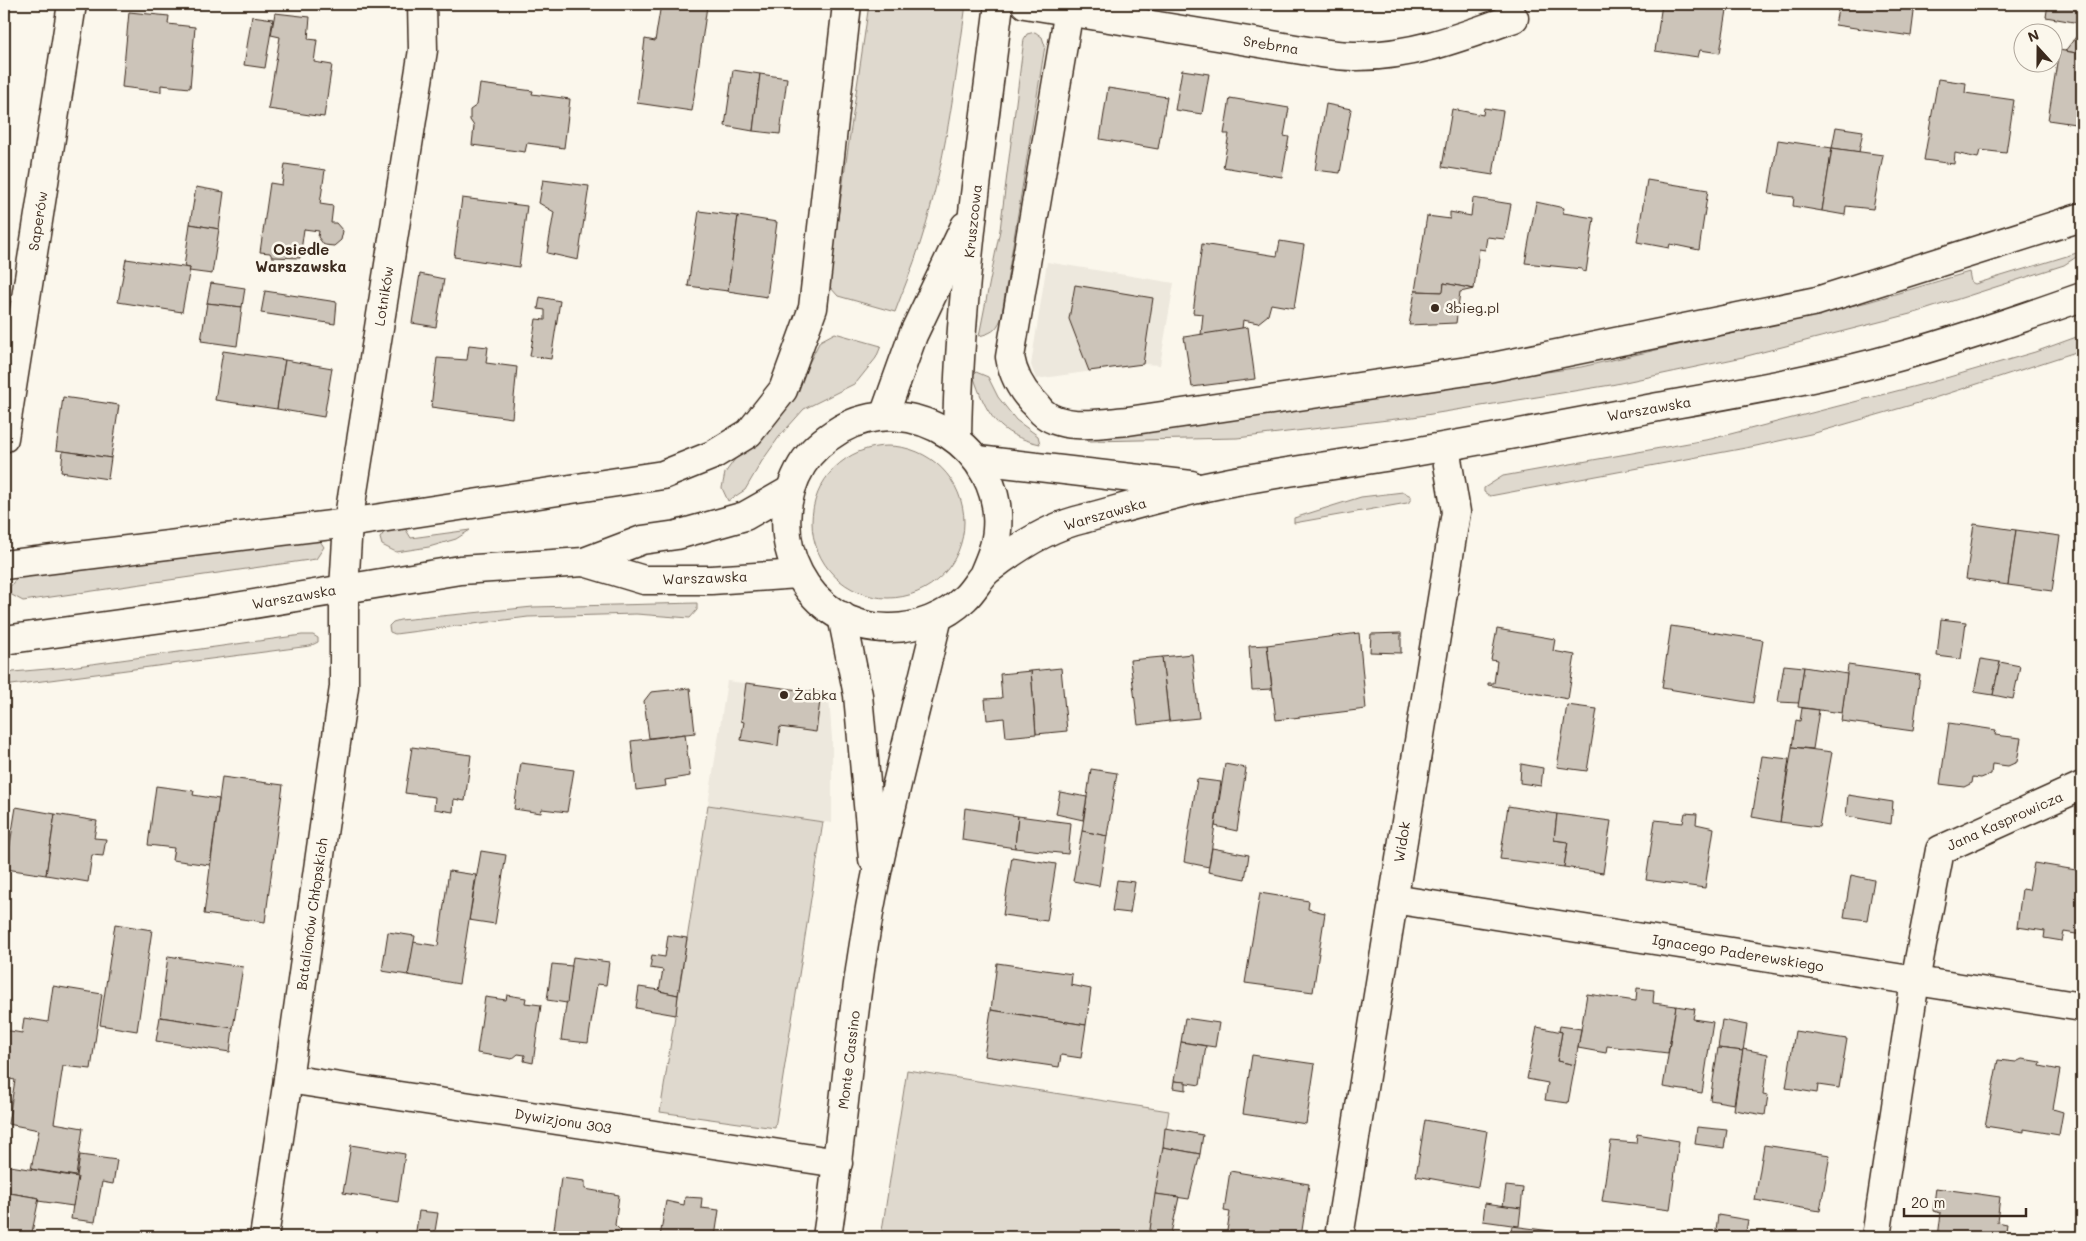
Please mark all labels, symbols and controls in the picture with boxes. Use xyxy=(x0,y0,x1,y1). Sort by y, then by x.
north arrow xyxy=(2014,22,2064,72)
text: N xyxy=(2025,25,2042,46)
street label: Srebrna xyxy=(1242,31,1300,58)
street label: Kruszcowa xyxy=(959,183,986,259)
street label: Saperów xyxy=(23,190,52,252)
district label: Osiedle Warszawska xyxy=(255,239,347,276)
street label: Lotników xyxy=(369,265,398,327)
place label: 3bieg.pl xyxy=(1445,298,1500,317)
marker: 3bieg.pl xyxy=(1429,302,1441,314)
street label: Warszawska xyxy=(1605,392,1693,425)
street label: Warszawska xyxy=(1061,493,1148,534)
street label: Warszawska xyxy=(662,567,748,588)
street label: Warszawska xyxy=(250,580,338,613)
place label: Żabka xyxy=(794,685,837,704)
marker: Żabka xyxy=(778,689,790,701)
street label: Jana Kasprowicza xyxy=(1944,786,2066,855)
street label: Widok xyxy=(1389,820,1414,864)
street label: Batalionów Chłopskich xyxy=(291,836,332,991)
street label: Ignacego Paderewskiego xyxy=(1651,930,1825,975)
street label: Monte Cassino xyxy=(833,1010,864,1110)
street label: Dywizjonu 303 xyxy=(513,1103,613,1138)
scale bar xyxy=(1904,1186,2026,1218)
text: 20 m xyxy=(1911,1192,1945,1212)

